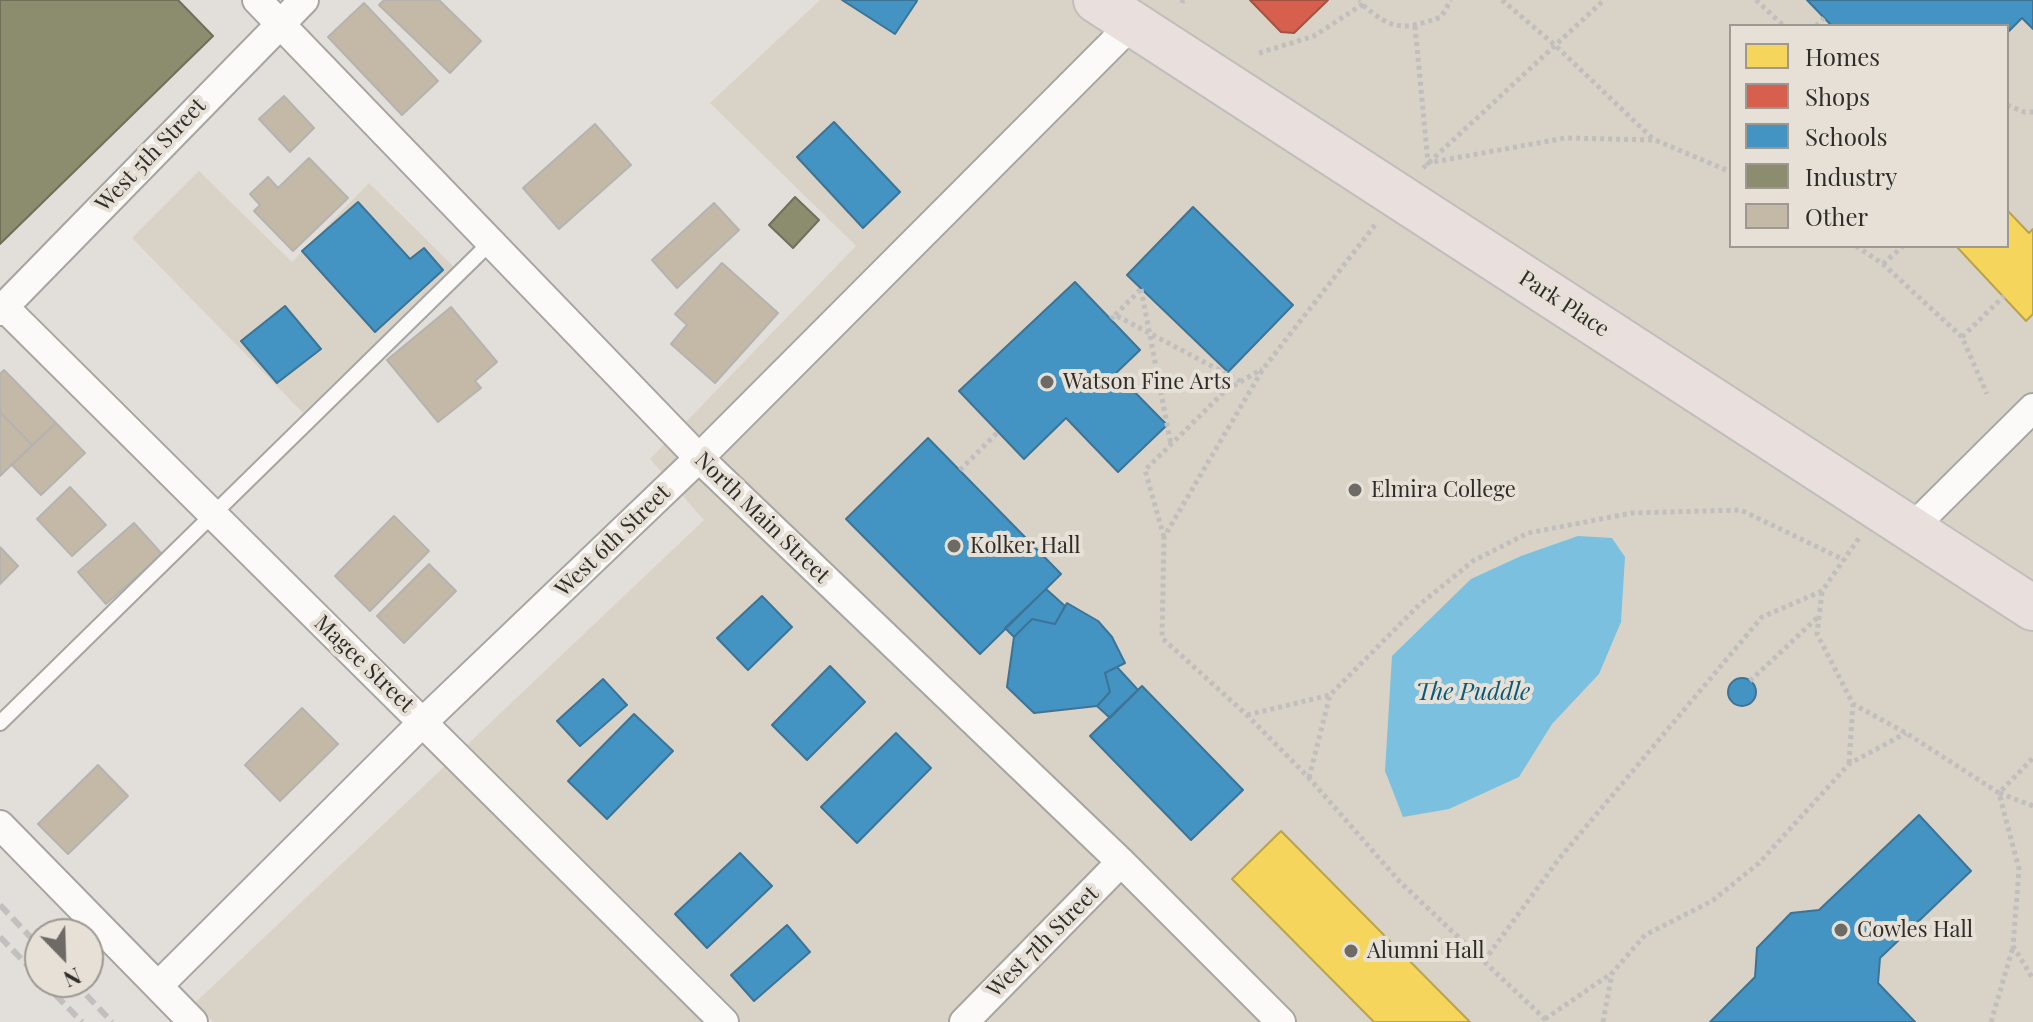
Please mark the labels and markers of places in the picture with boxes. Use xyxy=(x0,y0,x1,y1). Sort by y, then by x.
place label: Watson Fine Arts xyxy=(1063,369,1231,395)
marker: Watson Fine Arts xyxy=(1038,373,1056,391)
place label: Elmira College xyxy=(1371,477,1516,503)
marker: Elmira College xyxy=(1346,481,1364,499)
place label: Kolker Hall xyxy=(970,533,1081,559)
marker: Kolker Hall xyxy=(945,537,963,555)
place label: Cowles Hall xyxy=(1857,917,1973,943)
marker: Cowles Hall xyxy=(1832,921,1850,939)
place label: Alumni Hall xyxy=(1367,938,1485,964)
marker: Alumni Hall xyxy=(1342,942,1360,960)

